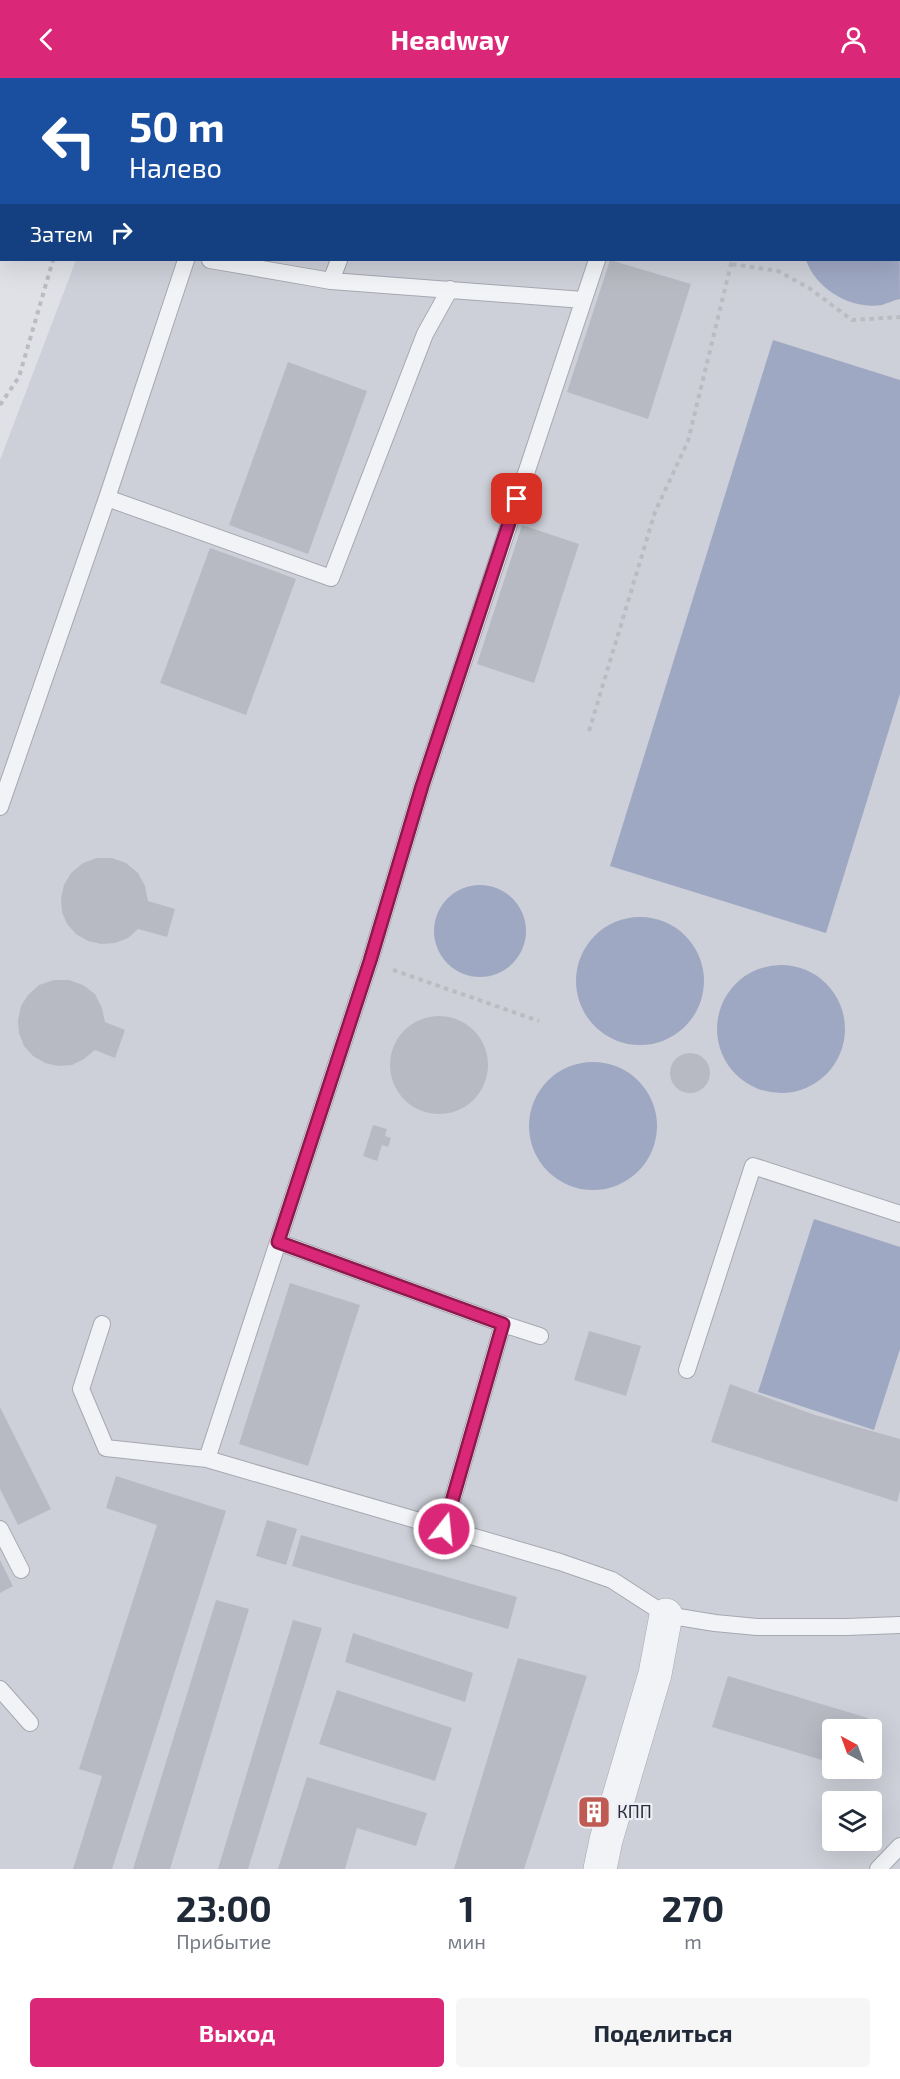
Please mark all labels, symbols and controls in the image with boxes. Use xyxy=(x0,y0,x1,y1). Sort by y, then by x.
icon: back xyxy=(30,23,63,56)
text: Headway xyxy=(391,23,509,55)
icon: person xyxy=(837,23,870,56)
text: 50 m xyxy=(129,100,225,150)
icon: left xyxy=(30,102,108,180)
text: Налево xyxy=(129,151,222,183)
icon: right xyxy=(105,216,138,249)
text: Затем xyxy=(30,220,93,246)
pin xyxy=(491,473,542,524)
icon: arrive xyxy=(500,482,533,515)
position arrow xyxy=(412,1497,476,1561)
north arrow xyxy=(822,1719,882,1779)
map controls xyxy=(822,1719,882,1851)
button: layers xyxy=(822,1791,882,1851)
building icon: КПП xyxy=(576,1794,612,1830)
place label: КПП xyxy=(617,1800,652,1822)
text: 23:00 xyxy=(176,1886,272,1929)
text: 1 xyxy=(459,1886,474,1929)
text: 270 xyxy=(662,1886,724,1929)
text: Прибытие xyxy=(176,1929,271,1953)
text: мин xyxy=(448,1929,486,1953)
text: m xyxy=(684,1929,702,1953)
button: Выход xyxy=(30,1998,444,2067)
button: Поделиться xyxy=(456,1998,870,2067)

